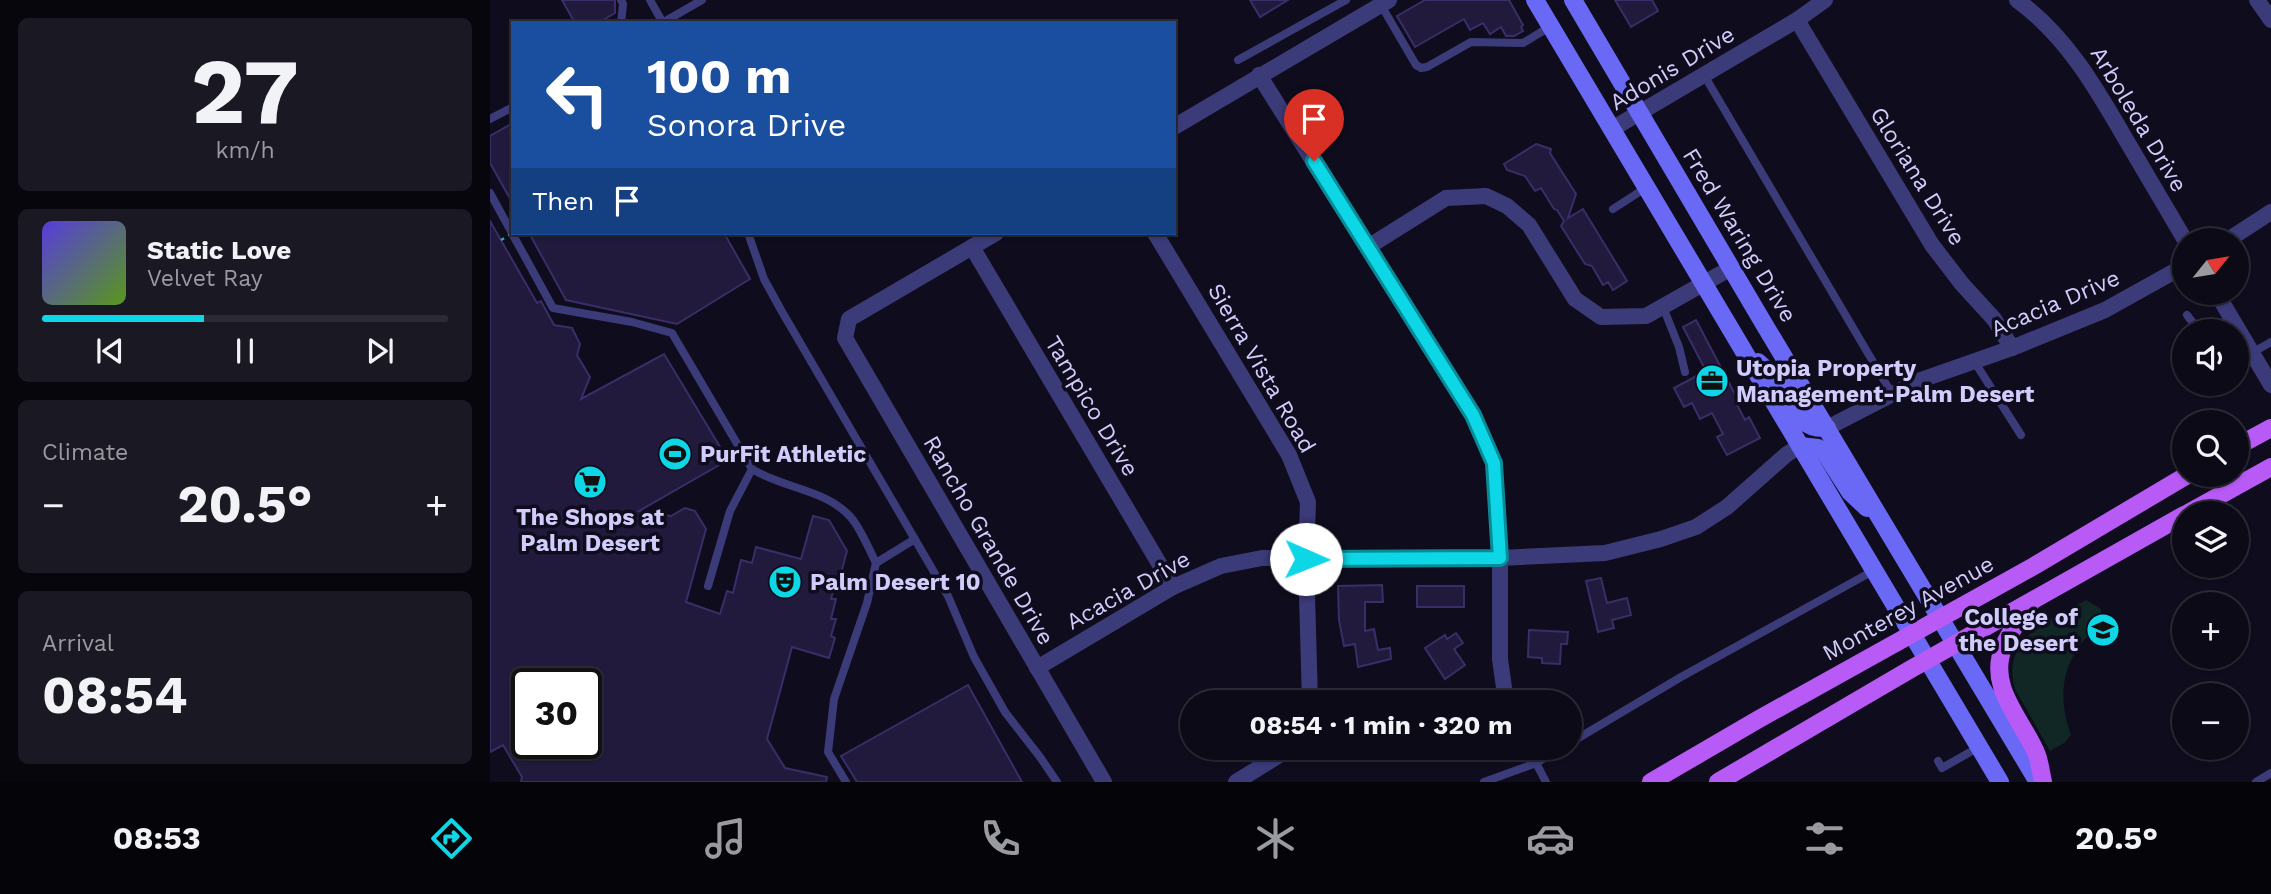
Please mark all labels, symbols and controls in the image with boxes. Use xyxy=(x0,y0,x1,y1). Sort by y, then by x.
street label: Adonis Drive xyxy=(1605,21,1740,116)
text: 27 xyxy=(191,38,299,145)
street label: Arboleda Drive xyxy=(2084,42,2193,197)
text: 100 m xyxy=(647,47,791,105)
icon: left xyxy=(532,49,623,140)
pin xyxy=(1284,89,1344,161)
icon: arrive xyxy=(1295,100,1333,138)
street label: Gloriana Drive xyxy=(1864,102,1971,250)
text: Sonora Drive xyxy=(647,106,846,144)
text: km/h xyxy=(215,137,275,164)
street label: Fred Waring Drive xyxy=(1677,143,1802,327)
icon: arrive xyxy=(608,182,646,220)
text: Then xyxy=(532,186,594,216)
north arrow xyxy=(2172,228,2249,304)
map controls xyxy=(2172,228,2249,760)
text: Static Love xyxy=(147,235,291,265)
street label: Acacia Drive xyxy=(1987,264,2124,343)
text: Velvet Ray xyxy=(147,265,263,292)
street label: Sierra Vista Road xyxy=(1202,279,1321,458)
button: sound xyxy=(2172,319,2249,396)
street label: Tampico Drive xyxy=(1039,331,1144,481)
icon: previous xyxy=(91,332,129,370)
icon: pause xyxy=(226,332,264,370)
icon: next xyxy=(361,332,399,370)
place label: Utopia Property Management-Palm Desert xyxy=(1736,355,2034,408)
office icon: Utopia Property Management-Palm Desert xyxy=(1693,362,1731,400)
button: search xyxy=(2172,410,2249,487)
street label: Rancho Grande Drive xyxy=(918,431,1060,650)
sports icon: PurFit Athletic xyxy=(656,435,694,473)
text: Climate xyxy=(42,439,128,466)
place label: PurFit Athletic xyxy=(700,441,866,468)
supermarket icon: The Shops at Palm Desert xyxy=(571,463,609,501)
text: 20.5° xyxy=(177,474,313,535)
text: − xyxy=(42,483,65,527)
text: + xyxy=(425,483,448,527)
button: layers xyxy=(2172,501,2249,578)
place label: The Shops at Palm Desert xyxy=(516,504,664,557)
position arrow xyxy=(1269,522,1343,596)
street label: Acacia Drive xyxy=(1062,545,1195,636)
street label: Monterey Avenue xyxy=(1818,550,1999,667)
theatre icon: Palm Desert 10 xyxy=(766,563,804,601)
place label: Palm Desert 10 xyxy=(810,569,981,596)
button: + xyxy=(2172,592,2249,669)
place label: College of the Desert xyxy=(1959,604,2078,657)
school or university icon: College of the Desert xyxy=(2084,611,2122,649)
text: Arrival xyxy=(42,630,114,657)
text: 08:54 xyxy=(42,665,188,726)
speed limit sign: 30 xyxy=(511,668,602,759)
button: − xyxy=(2172,683,2249,760)
text: 08:54 · 1 min · 320 m xyxy=(1250,710,1513,740)
icon: directions xyxy=(427,814,476,863)
icon: music xyxy=(701,814,750,863)
icon: phone xyxy=(976,814,1025,863)
icon: climate xyxy=(1251,814,1300,863)
icon: car xyxy=(1526,814,1575,863)
icon: filters xyxy=(1800,814,1849,863)
text: 08:53 xyxy=(113,819,201,857)
text: 20.5° xyxy=(2075,819,2158,857)

